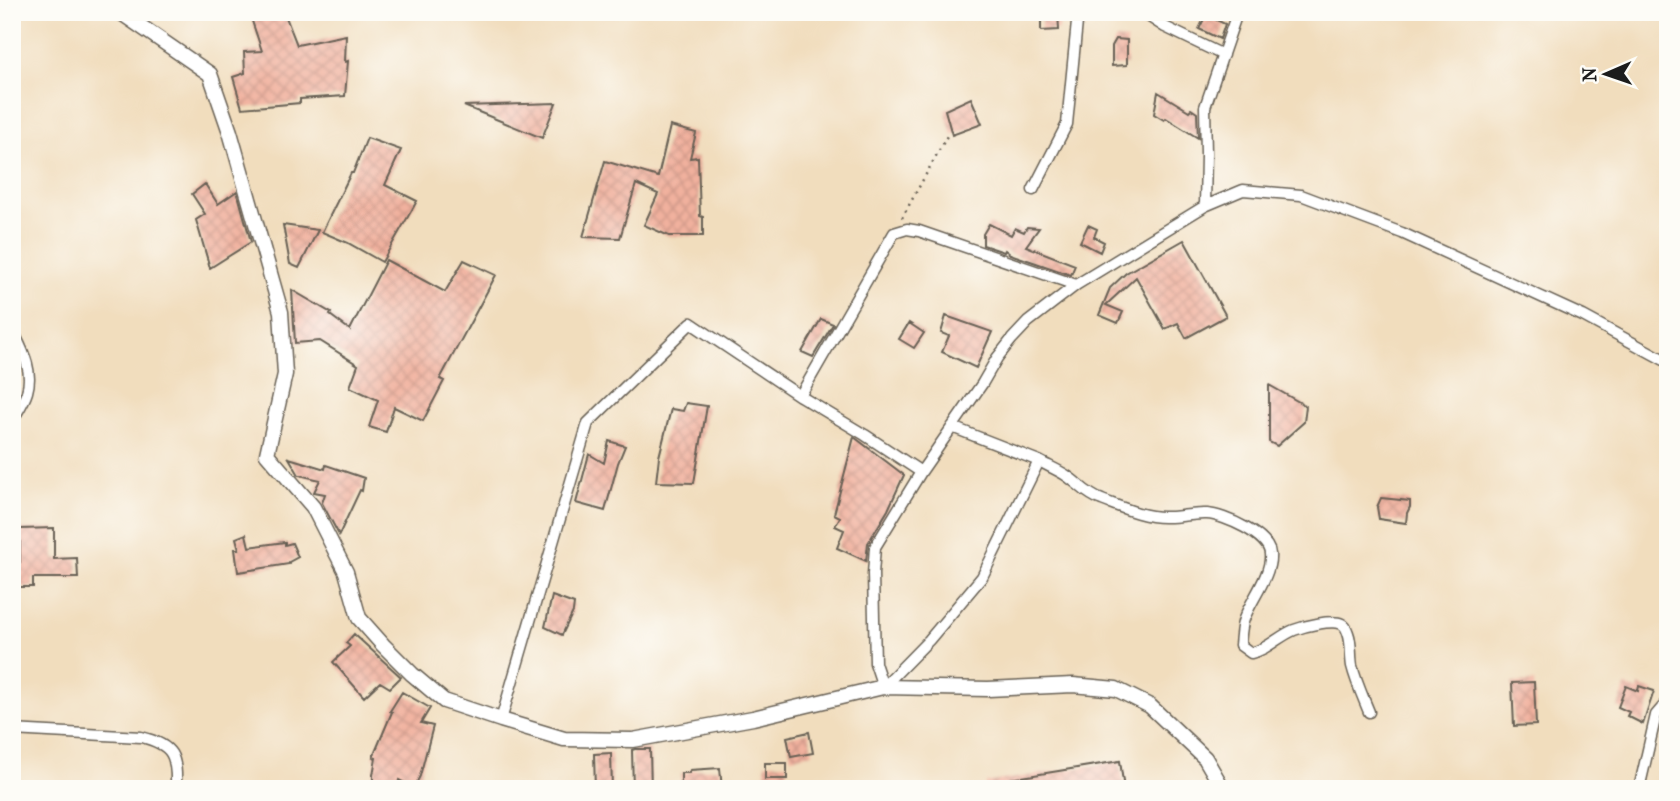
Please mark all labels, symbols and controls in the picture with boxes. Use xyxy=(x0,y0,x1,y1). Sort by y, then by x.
north arrow xyxy=(1572,38,1642,108)
text: N xyxy=(1579,66,1601,82)

